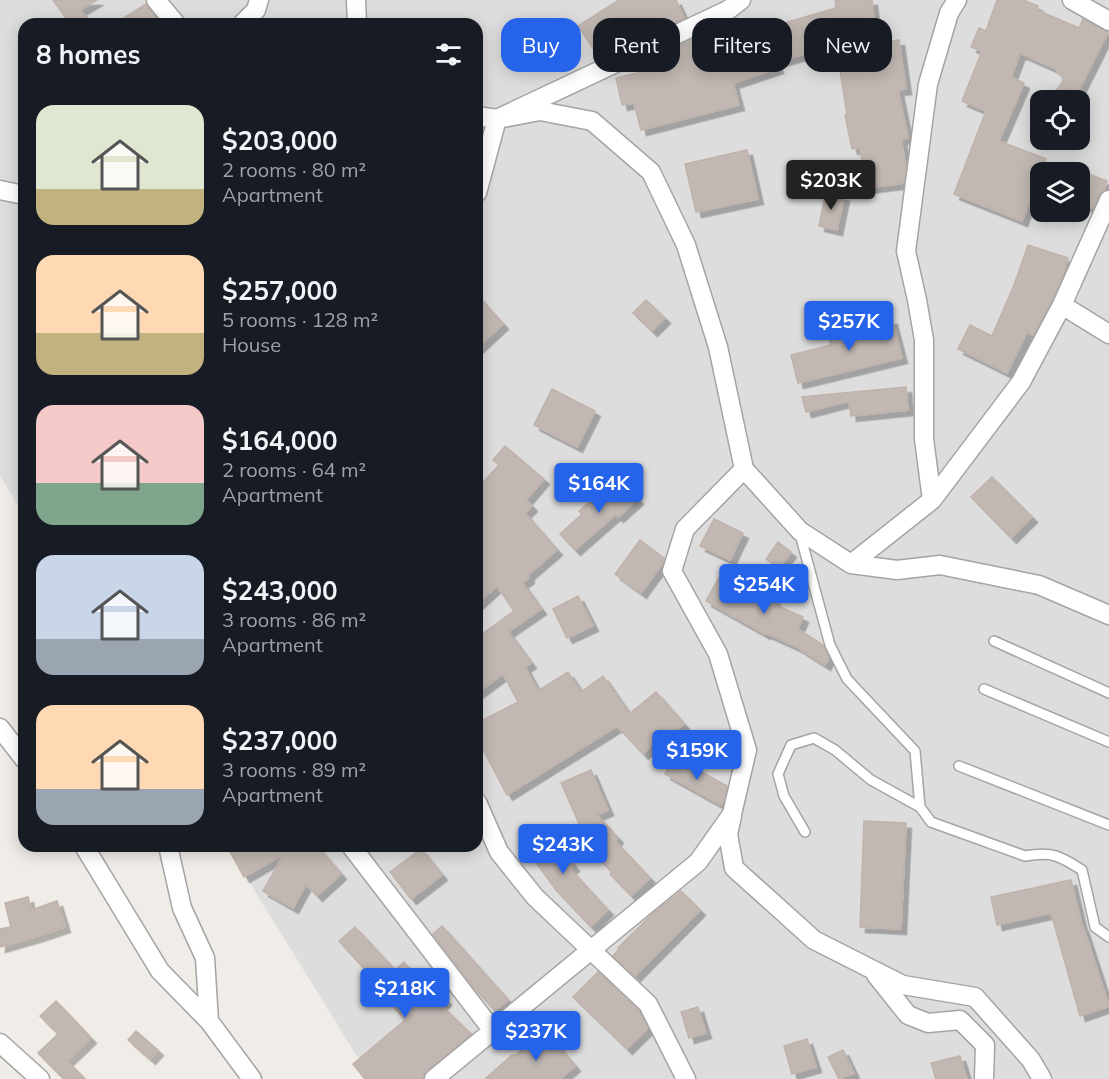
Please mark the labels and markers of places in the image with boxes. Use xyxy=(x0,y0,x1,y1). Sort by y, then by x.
pin: $203K xyxy=(789,160,873,211)
pin: $257K xyxy=(807,301,891,352)
pin: $164K xyxy=(557,463,641,514)
pin: $254K xyxy=(722,564,806,615)
pin: $159K xyxy=(655,730,739,781)
pin: $243K xyxy=(521,824,605,875)
pin: $218K xyxy=(363,968,447,1019)
pin: $237K xyxy=(494,1011,578,1062)

